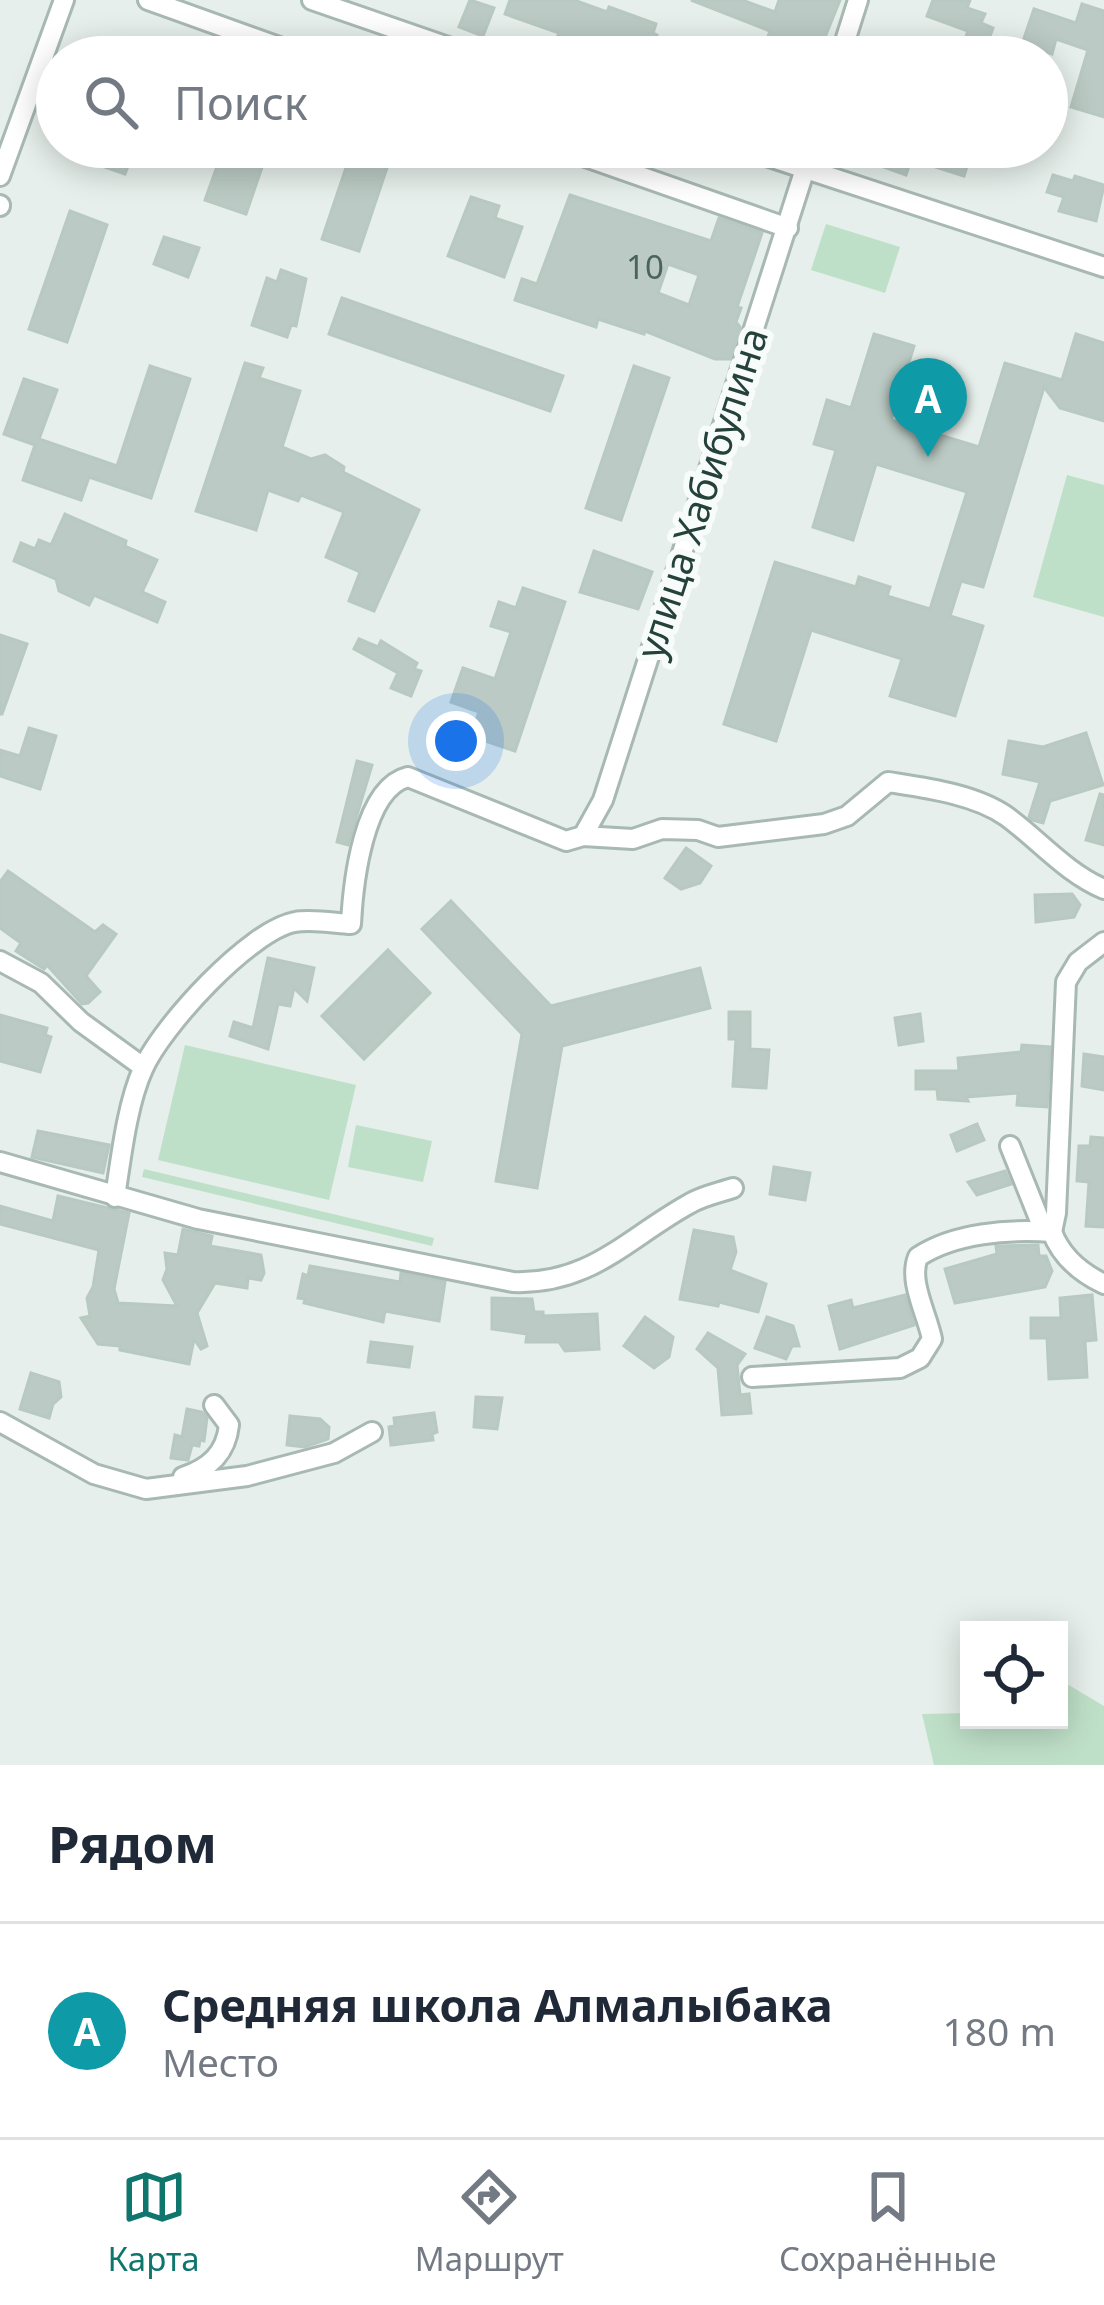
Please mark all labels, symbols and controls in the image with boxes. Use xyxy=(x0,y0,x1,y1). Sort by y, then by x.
search box xyxy=(36,36,1068,168)
icon: search xyxy=(78,69,144,135)
text: Поиск xyxy=(174,72,308,133)
house number: 10 xyxy=(626,244,664,289)
street label: улица Хабибулина xyxy=(622,320,779,665)
pin: A xyxy=(889,358,967,457)
your location xyxy=(426,711,486,771)
map controls xyxy=(960,1621,1068,1729)
button: locate xyxy=(960,1621,1068,1729)
text: Рядом xyxy=(48,1808,217,1878)
text: Средняя школа Алмалыбака xyxy=(162,1974,833,2035)
text: A xyxy=(74,2004,101,2057)
text: 180 m xyxy=(942,2004,1056,2057)
text: Место xyxy=(162,2035,279,2088)
tab: Карта xyxy=(108,2164,200,2281)
tab: Маршрут xyxy=(415,2164,564,2281)
tab: Сохранённые xyxy=(779,2164,996,2281)

